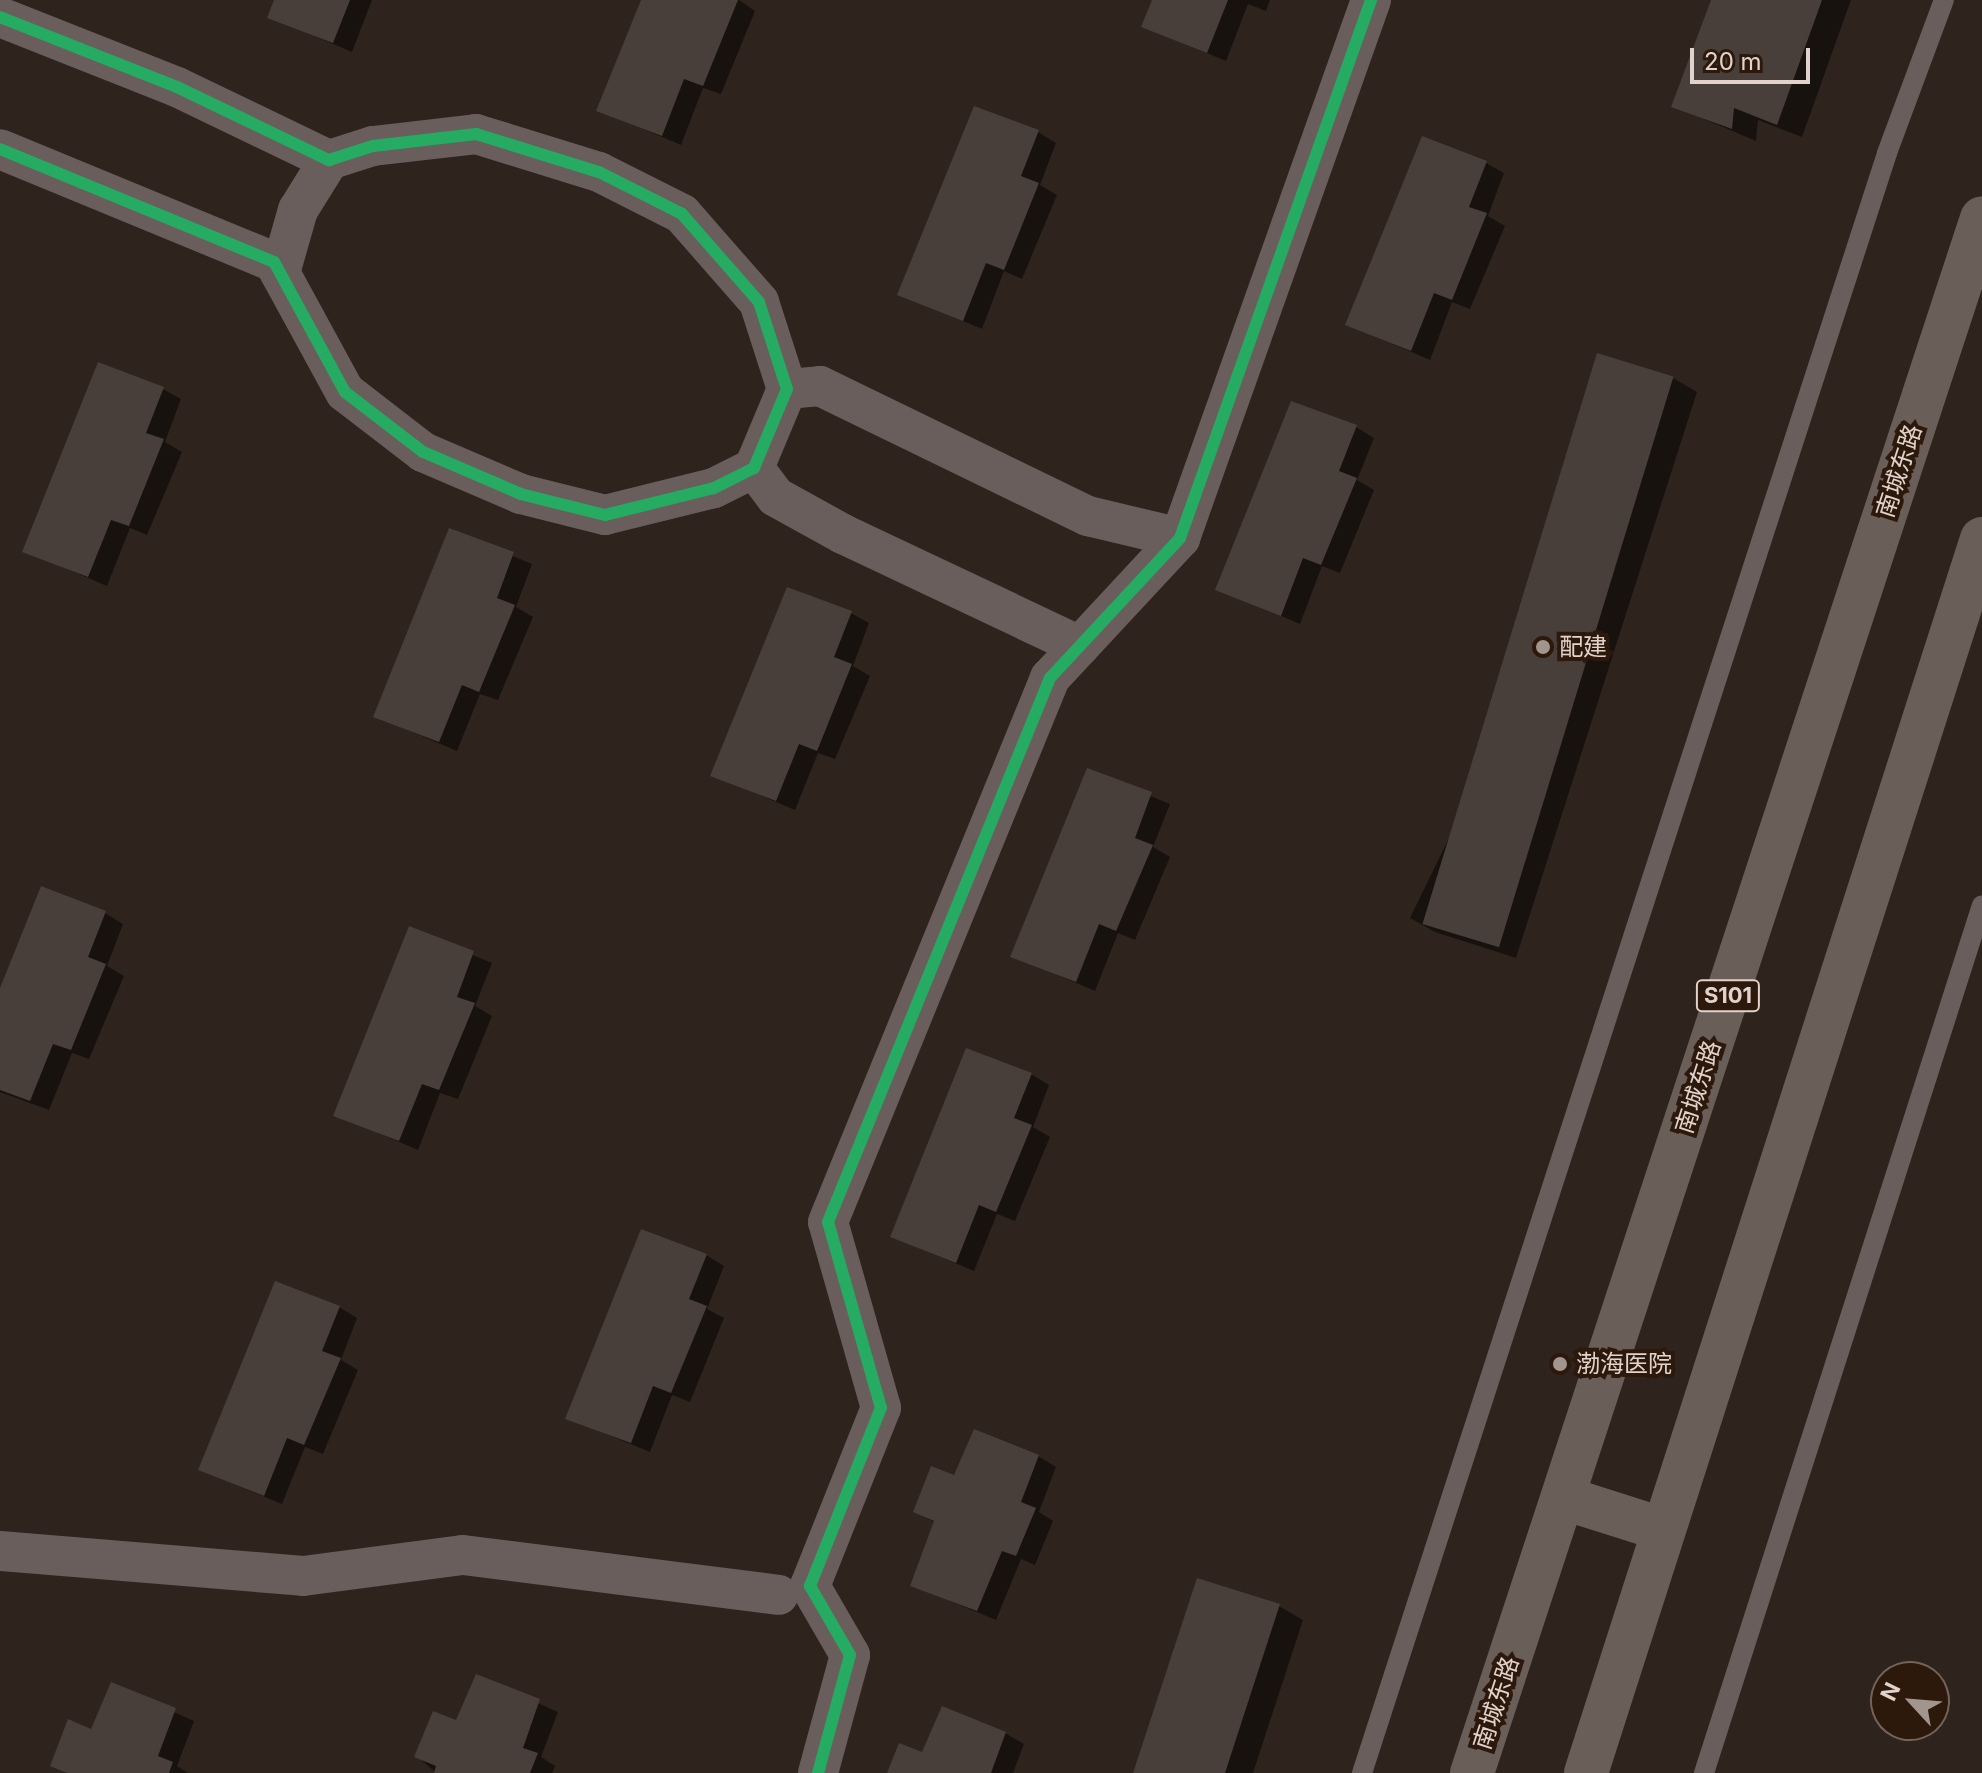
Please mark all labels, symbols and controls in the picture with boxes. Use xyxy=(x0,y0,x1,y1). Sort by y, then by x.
scale bar xyxy=(1694,32,1814,82)
text: 20 m xyxy=(1704,47,1762,76)
street label: 南城东路 xyxy=(1870,421,1928,521)
place label: 配建 xyxy=(1559,633,1607,661)
marker: 配建 xyxy=(1534,638,1552,656)
road number: S101 xyxy=(1694,978,1762,1014)
street label: 南城东路 xyxy=(1669,1037,1727,1137)
place label: 渤海医院 xyxy=(1576,1350,1672,1378)
marker: 渤海医院 xyxy=(1551,1355,1569,1373)
street label: 南城东路 xyxy=(1467,1653,1525,1753)
north arrow xyxy=(1870,1661,1950,1741)
text: N xyxy=(1875,1678,1906,1705)

